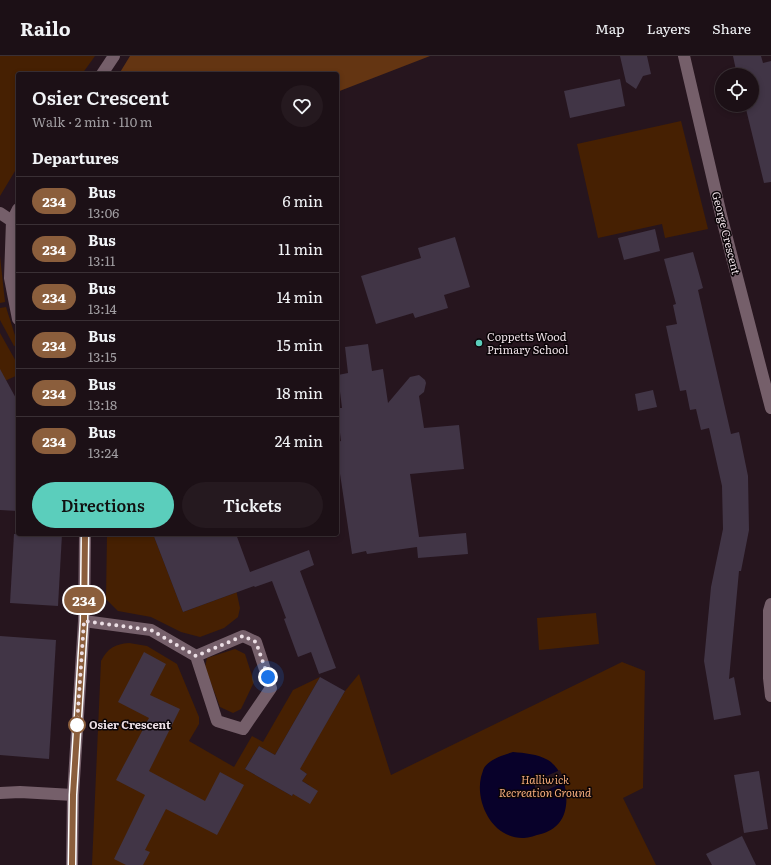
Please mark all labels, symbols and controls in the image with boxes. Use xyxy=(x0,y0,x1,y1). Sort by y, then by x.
text: Railo xyxy=(20,14,71,42)
text: Map xyxy=(595,18,625,38)
text: Layers xyxy=(647,18,690,38)
text: Share xyxy=(712,18,751,38)
map controls xyxy=(715,68,759,112)
button: locate xyxy=(715,68,759,112)
text: Osier Crescent xyxy=(32,83,169,111)
button: heart xyxy=(281,85,323,127)
text: Walk · 2 min · 110 m xyxy=(32,112,152,131)
text: Departures xyxy=(32,146,119,169)
text: Bus xyxy=(88,180,116,203)
text: 6 min xyxy=(282,189,323,212)
street label: George Crescent xyxy=(709,190,745,277)
text: 234 xyxy=(42,191,66,211)
text: 13:06 xyxy=(88,203,119,222)
text: Bus xyxy=(88,228,116,251)
text: 11 min xyxy=(278,237,323,260)
text: 234 xyxy=(42,239,66,259)
text: 13:11 xyxy=(88,251,115,270)
text: Bus xyxy=(88,276,116,299)
text: 14 min xyxy=(277,285,323,308)
text: 234 xyxy=(42,287,66,307)
text: 13:14 xyxy=(88,299,117,318)
text: Bus xyxy=(88,324,116,347)
place label: Coppetts Wood Primary School xyxy=(487,328,569,357)
text: 15 min xyxy=(277,333,323,356)
text: 234 xyxy=(42,335,66,355)
marker: Coppetts Wood Primary School xyxy=(474,338,484,348)
text: 13:15 xyxy=(88,347,117,366)
text: Bus xyxy=(88,372,116,395)
text: 18 min xyxy=(276,381,323,404)
text: 234 xyxy=(42,383,66,403)
text: 13:18 xyxy=(88,395,117,414)
text: Bus xyxy=(88,420,116,443)
text: 24 min xyxy=(275,429,323,452)
text: 234 xyxy=(42,431,66,451)
text: 13:24 xyxy=(88,443,118,462)
button: Directions xyxy=(32,482,174,528)
button: Tickets xyxy=(182,482,323,528)
line badge: 234 xyxy=(61,587,107,613)
text: 234 xyxy=(72,590,96,610)
your location xyxy=(258,667,278,687)
marker: Osier Crescent xyxy=(68,716,86,734)
place label: Osier Crescent xyxy=(89,716,171,732)
park label: Halliwick Recreation Ground xyxy=(499,771,592,800)

